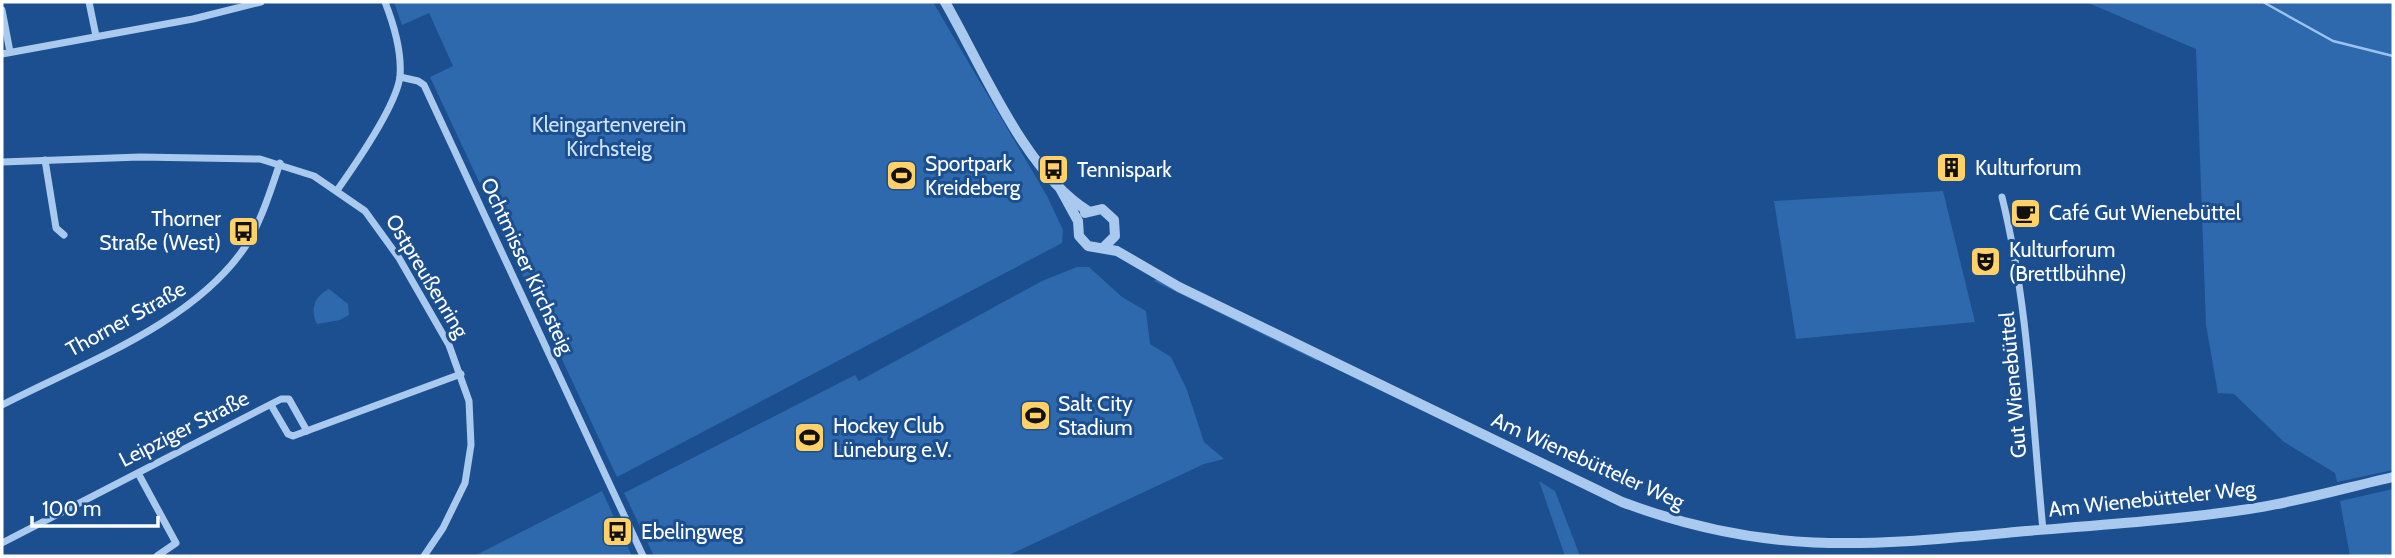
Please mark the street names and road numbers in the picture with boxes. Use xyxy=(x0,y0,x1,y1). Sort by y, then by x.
street label: Ochtmisser Kirchsteig xyxy=(476,174,580,358)
street label: Ostpreußenring xyxy=(381,210,474,342)
street label: Thorner Straße xyxy=(62,275,190,362)
street label: Gut Wienebüttel xyxy=(1994,311,2031,459)
street label: Leipziger Straße xyxy=(115,385,253,472)
street label: Am Wienebütteler Weg xyxy=(1488,407,1689,515)
street label: Am Wienebütteler Weg xyxy=(2047,475,2257,522)

